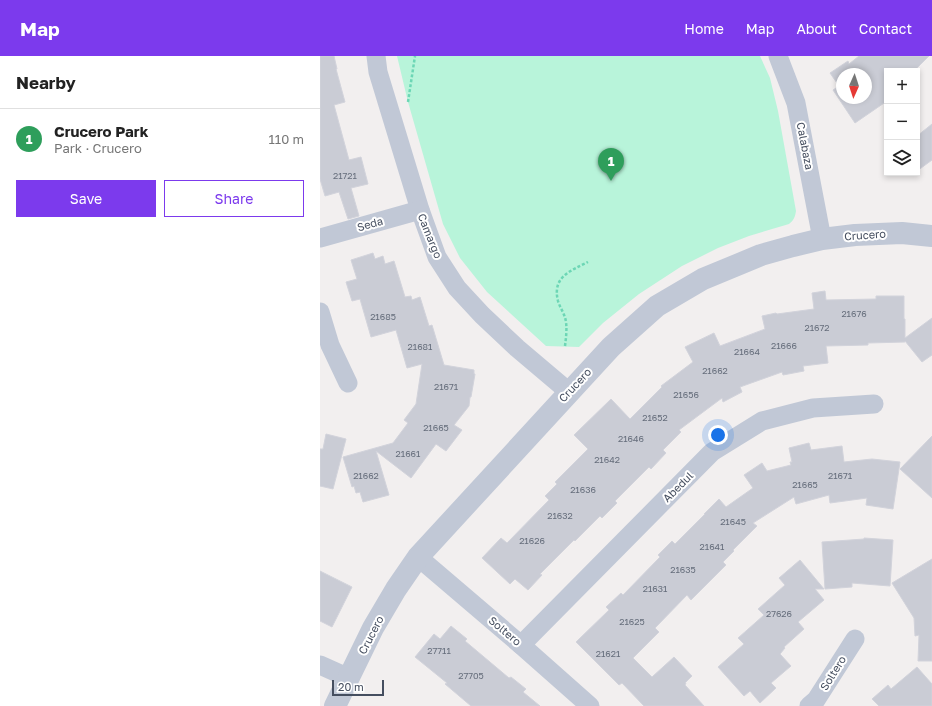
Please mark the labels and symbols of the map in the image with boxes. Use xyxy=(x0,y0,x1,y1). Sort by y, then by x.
north arrow xyxy=(836,68,872,104)
street label: Calabaza xyxy=(795,121,816,171)
pin: 1 xyxy=(598,148,624,181)
house number: 21721 xyxy=(333,170,358,181)
street label: Camargo xyxy=(416,211,445,260)
street label: Seda xyxy=(355,214,384,233)
street label: Crucero xyxy=(844,227,887,242)
house number: 21676 xyxy=(841,308,867,319)
house number: 21685 xyxy=(370,311,396,322)
house number: 21672 xyxy=(804,322,830,333)
house number: 21666 xyxy=(771,340,797,351)
house number: 21681 xyxy=(408,341,433,352)
house number: 21664 xyxy=(734,346,760,357)
street label: Crucero xyxy=(556,365,594,404)
house number: 21662 xyxy=(702,365,728,376)
house number: 21671 xyxy=(434,381,459,392)
house number: 21656 xyxy=(673,389,699,400)
house number: 21652 xyxy=(642,412,668,423)
house number: 21665 xyxy=(423,422,449,433)
your location xyxy=(708,425,728,445)
house number: 21646 xyxy=(618,433,644,444)
house number: 21661 xyxy=(396,448,421,459)
house number: 21642 xyxy=(594,454,620,465)
street label: Abedul xyxy=(660,468,696,504)
house number: 21662 xyxy=(353,470,379,481)
house number: 21671 xyxy=(828,470,853,481)
house number: 21665 xyxy=(792,479,818,490)
house number: 21636 xyxy=(570,484,596,495)
house number: 21632 xyxy=(547,510,573,521)
house number: 21645 xyxy=(720,516,746,527)
house number: 21626 xyxy=(519,535,545,546)
house number: 21641 xyxy=(700,541,725,552)
house number: 21635 xyxy=(670,564,696,575)
house number: 21631 xyxy=(643,583,668,594)
house number: 27626 xyxy=(766,608,792,619)
street label: Crucero xyxy=(355,613,386,656)
street label: Soltero xyxy=(486,613,525,648)
house number: 21625 xyxy=(619,616,645,627)
house number: 27711 xyxy=(427,645,451,656)
house number: 21621 xyxy=(596,648,621,659)
street label: Soltero xyxy=(817,653,849,693)
house number: 27705 xyxy=(458,670,484,681)
scale bar xyxy=(332,678,384,697)

